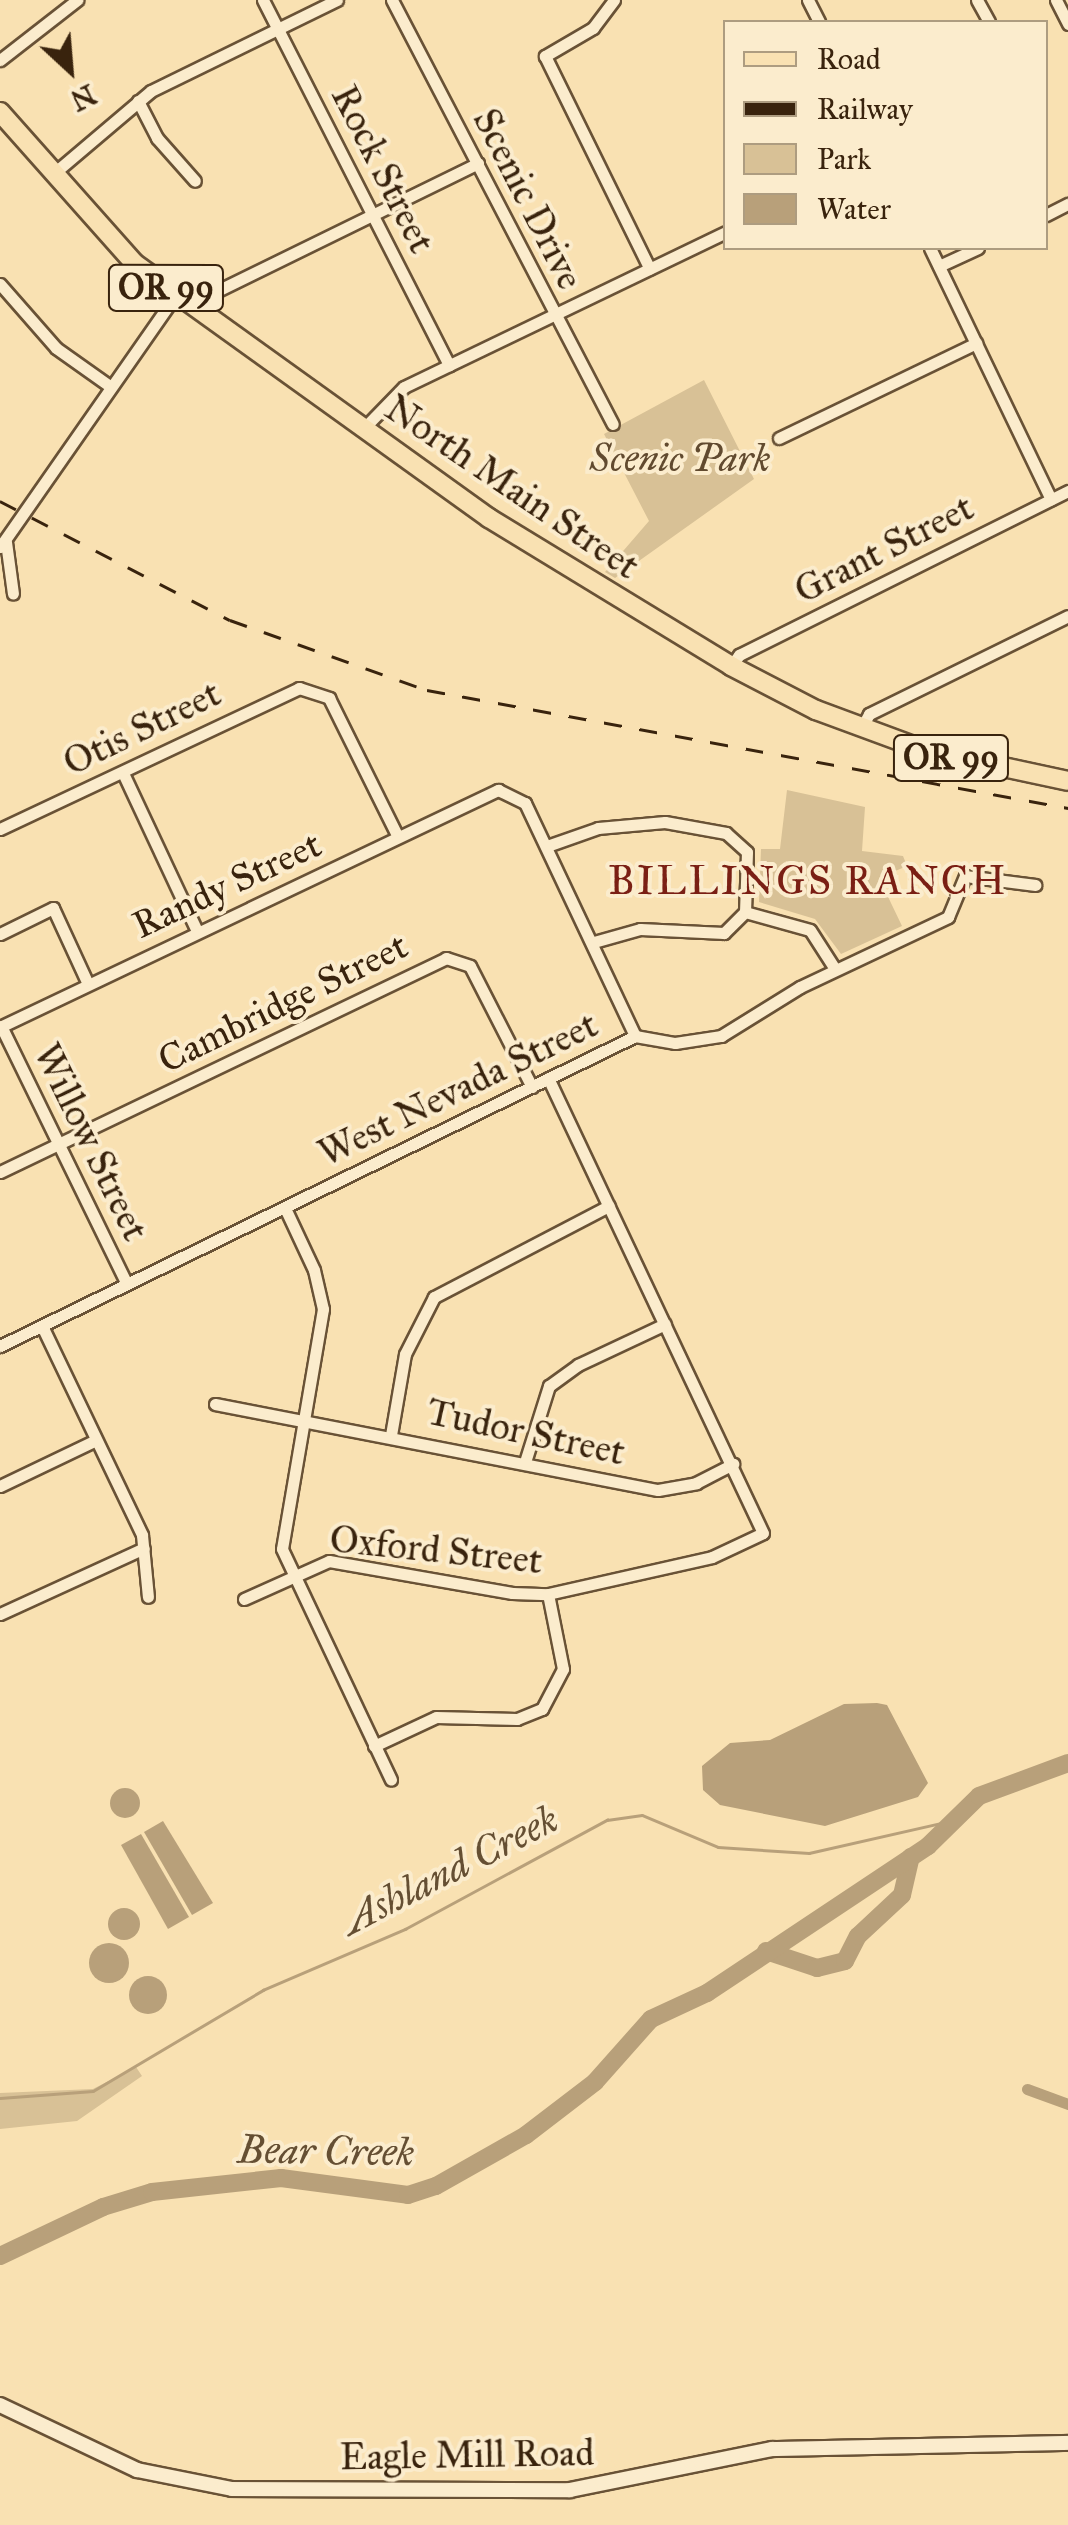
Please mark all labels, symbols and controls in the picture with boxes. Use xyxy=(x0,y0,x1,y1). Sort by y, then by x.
north arrow xyxy=(20,20,120,120)
legend xyxy=(723,20,1048,250)
text: Road xyxy=(817,41,881,77)
text: N xyxy=(65,76,102,118)
street label: Rock Street xyxy=(321,78,445,260)
text: Railway xyxy=(817,91,913,127)
street label: Scenic Drive xyxy=(463,101,593,297)
text: Park xyxy=(817,141,871,177)
text: Water xyxy=(817,191,891,227)
road number: OR 99 xyxy=(106,258,226,318)
street label: North Main Street xyxy=(376,385,648,589)
park label: Scenic Park xyxy=(590,436,770,482)
street label: Grant Street xyxy=(787,485,981,613)
street label: Otis Street xyxy=(56,670,228,786)
road number: OR 99 xyxy=(891,728,1011,788)
street label: Randy Street xyxy=(126,822,328,948)
district label: BILLINGS RANCH xyxy=(608,857,1008,905)
street label: Cambridge Street xyxy=(151,923,415,1083)
street label: West Nevada Street xyxy=(311,1002,605,1176)
street label: Willow Street xyxy=(24,1036,158,1248)
street label: Tudor Street xyxy=(423,1389,629,1475)
street label: Oxford Street xyxy=(327,1516,545,1584)
water label: Ashland Creek xyxy=(334,1795,566,1945)
water label: Bear Creek xyxy=(237,2125,415,2177)
street label: Eagle Mill Road xyxy=(339,2430,595,2480)

